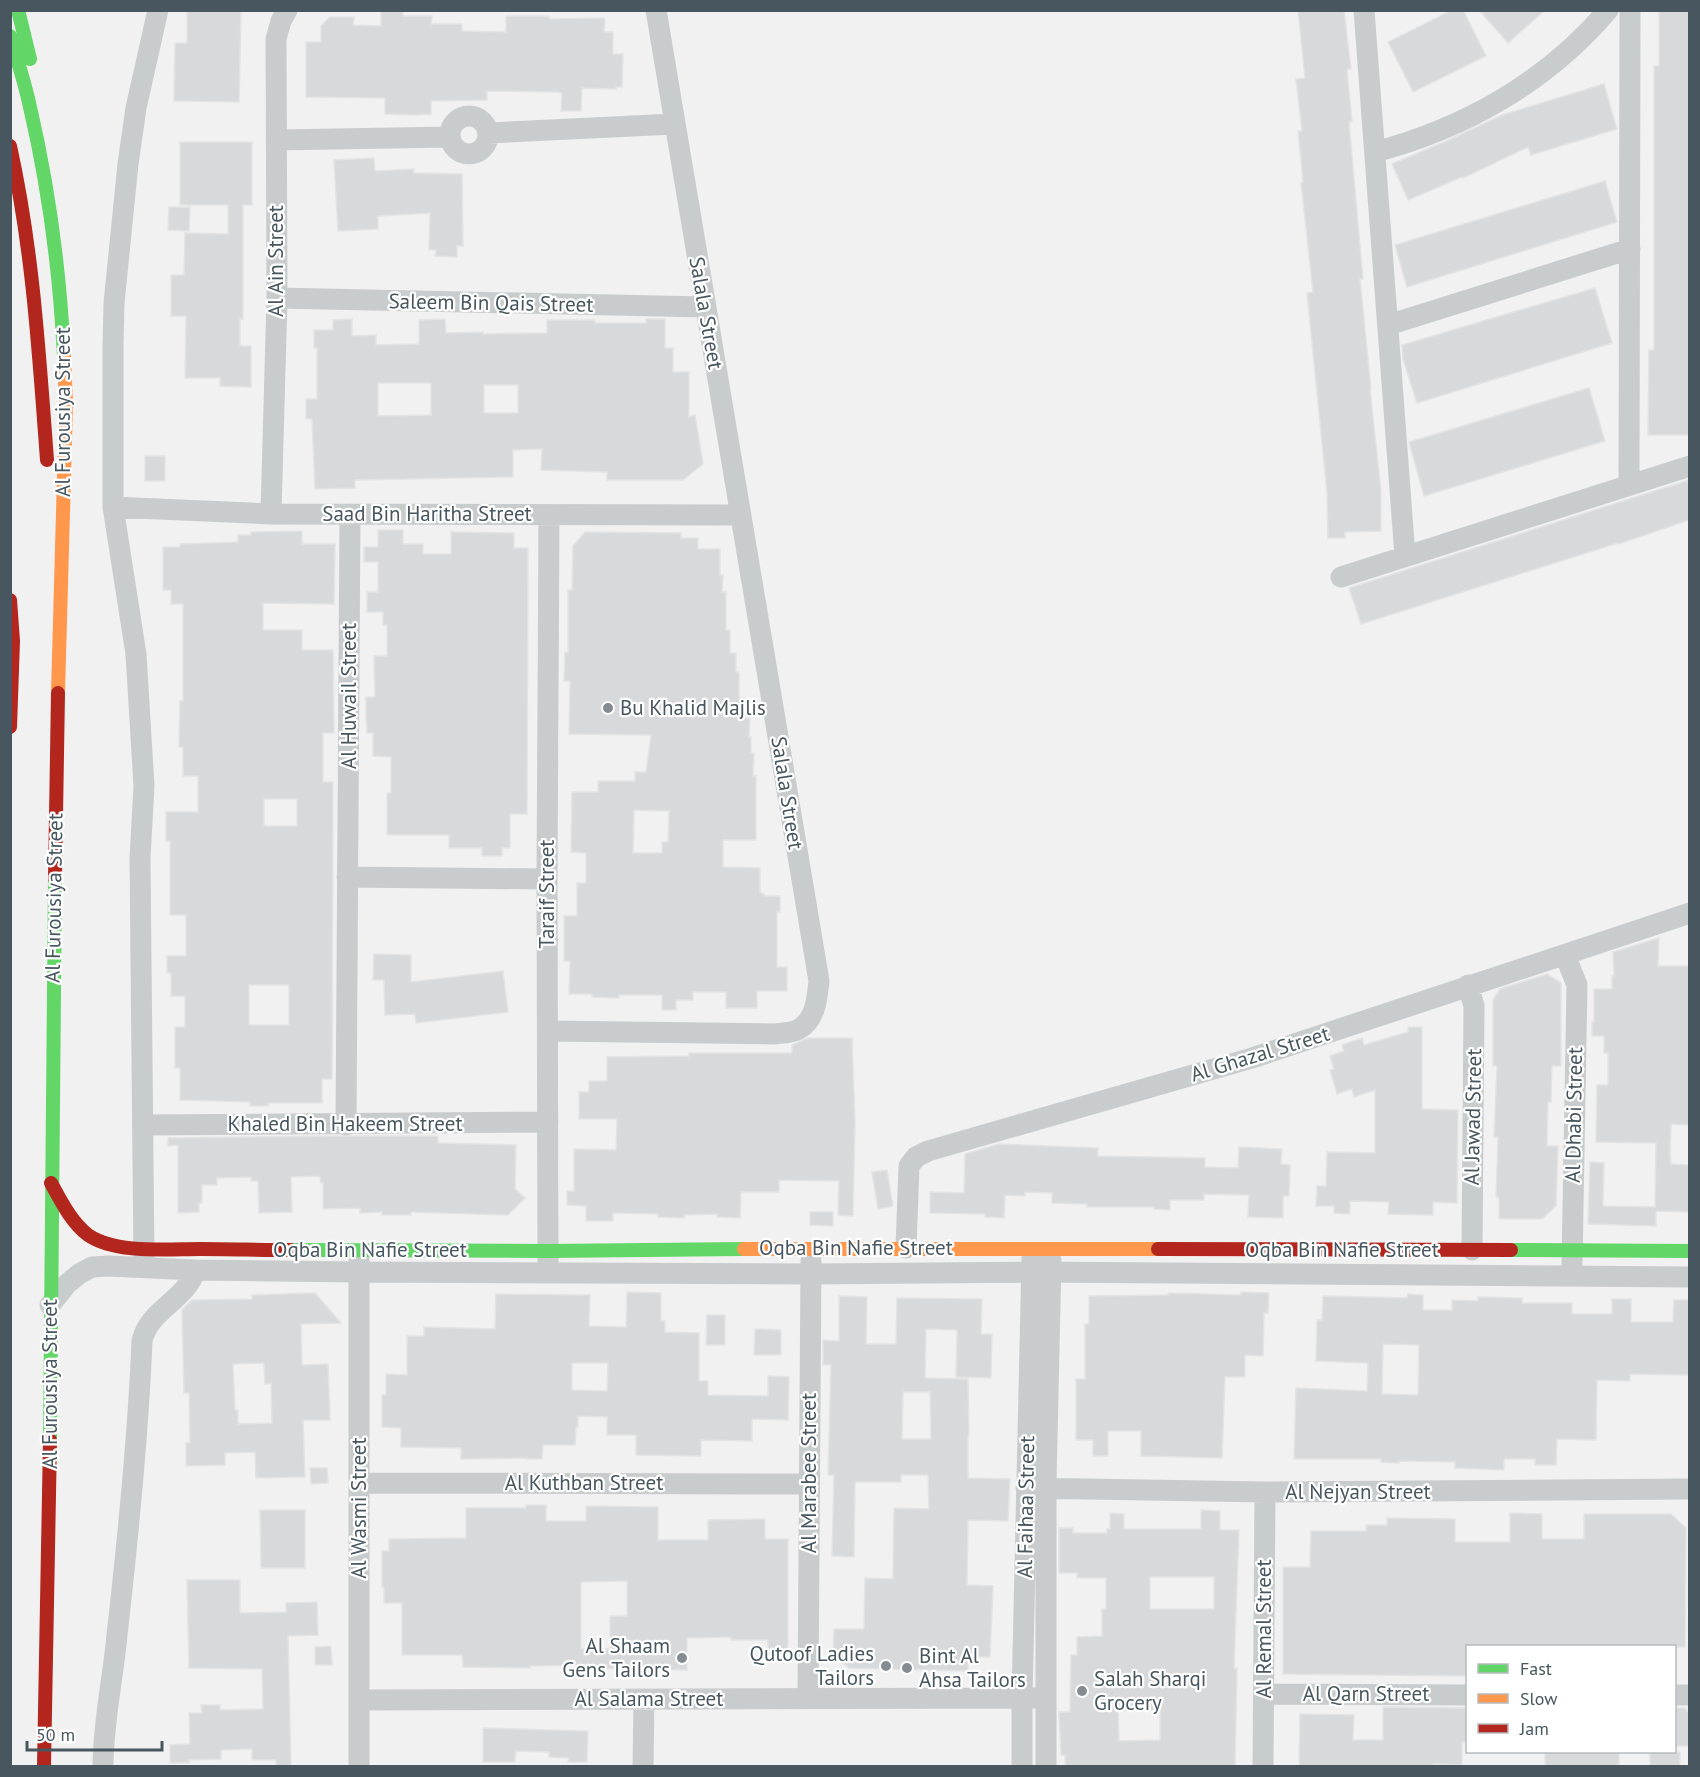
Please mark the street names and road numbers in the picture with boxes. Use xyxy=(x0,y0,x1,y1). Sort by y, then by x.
street label: Al Ain Street xyxy=(262,205,289,317)
street label: Salala Street xyxy=(683,254,730,371)
street label: Saleem Bin Qais Street xyxy=(388,287,594,318)
street label: Al Furousiya Street xyxy=(49,327,76,497)
street label: Saad Bin Haritha Street xyxy=(322,500,532,527)
street label: Al Huwail Street xyxy=(335,623,362,769)
street label: Salala Street xyxy=(765,735,810,851)
street label: Al Furousiya Street xyxy=(39,813,68,983)
street label: Taraif Street xyxy=(533,840,560,949)
street label: Al Ghazal Street xyxy=(1187,1020,1333,1087)
street label: Al Dhabi Street xyxy=(1559,1047,1588,1183)
street label: Al Jawad Street xyxy=(1458,1048,1487,1186)
street label: Khaled Bin Hakeem Street xyxy=(227,1110,463,1137)
street label: Oqba Bin Nafie Street xyxy=(759,1234,953,1261)
street label: Oqba Bin Nafie Street xyxy=(273,1236,467,1263)
street label: Oqba Bin Nafie Street xyxy=(1245,1236,1439,1263)
street label: Al Furousiya Street xyxy=(36,1299,63,1469)
street label: Al Marabee Street xyxy=(795,1393,822,1553)
street label: Al Faihaa Street xyxy=(1011,1436,1040,1578)
street label: Al Wasmi Street xyxy=(345,1437,372,1579)
street label: Al Kuthban Street xyxy=(505,1469,663,1496)
street label: Al Nejyan Street xyxy=(1285,1478,1431,1505)
street label: Al Remal Street xyxy=(1250,1559,1277,1699)
street label: Al Qarn Street xyxy=(1303,1680,1429,1707)
street label: Al Salama Street xyxy=(575,1685,723,1712)

